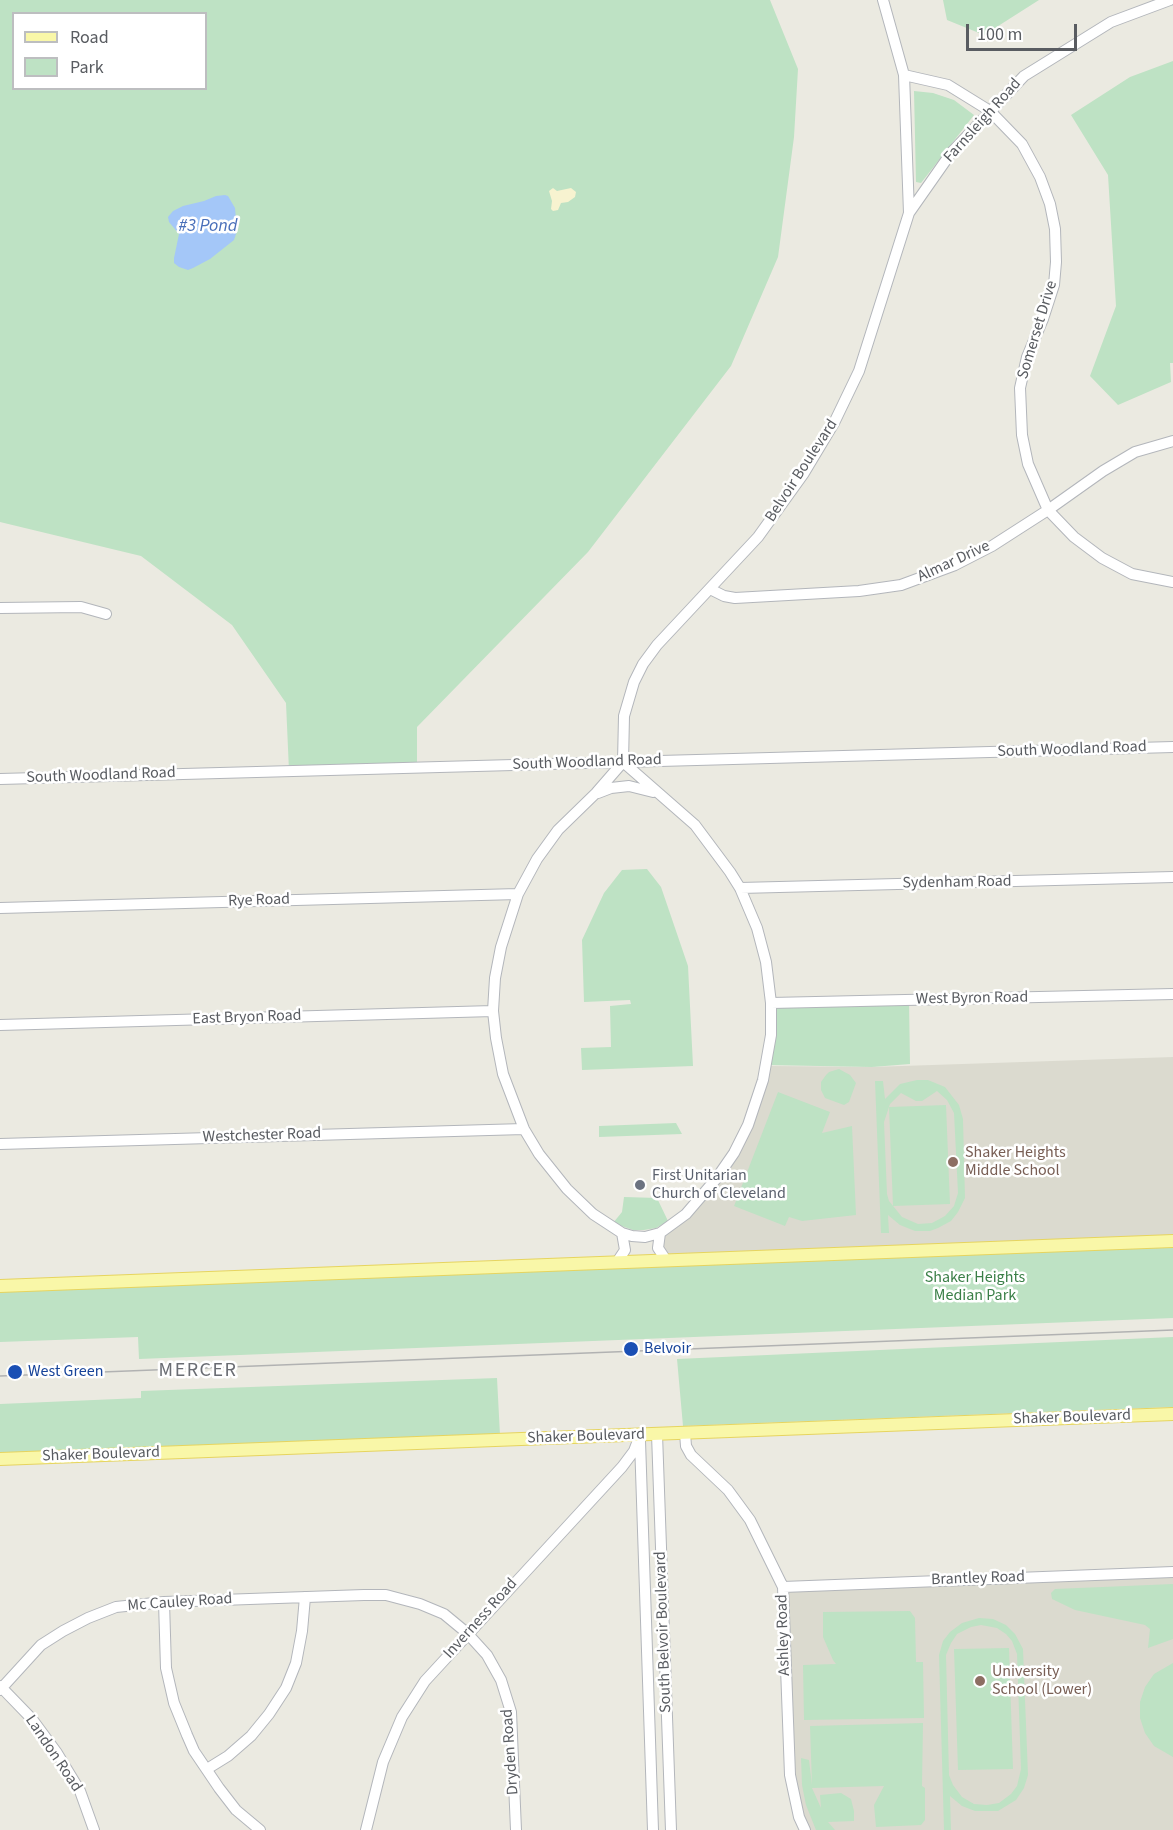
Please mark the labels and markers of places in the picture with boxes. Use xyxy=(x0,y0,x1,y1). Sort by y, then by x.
place label: Shaker Heights Middle School xyxy=(965,1143,1066,1181)
marker: Shaker Heights Middle School xyxy=(946,1155,960,1169)
place label: First Unitarian Church of Cleveland xyxy=(652,1166,786,1204)
marker: First Unitarian Church of Cleveland xyxy=(633,1178,647,1192)
place label: Belvoir xyxy=(644,1339,691,1359)
marker: Belvoir xyxy=(622,1340,640,1358)
place label: West Green xyxy=(28,1362,103,1382)
marker: West Green xyxy=(6,1363,24,1381)
place label: University School (Lower) xyxy=(992,1662,1092,1700)
marker: University School (Lower) xyxy=(973,1674,987,1688)

